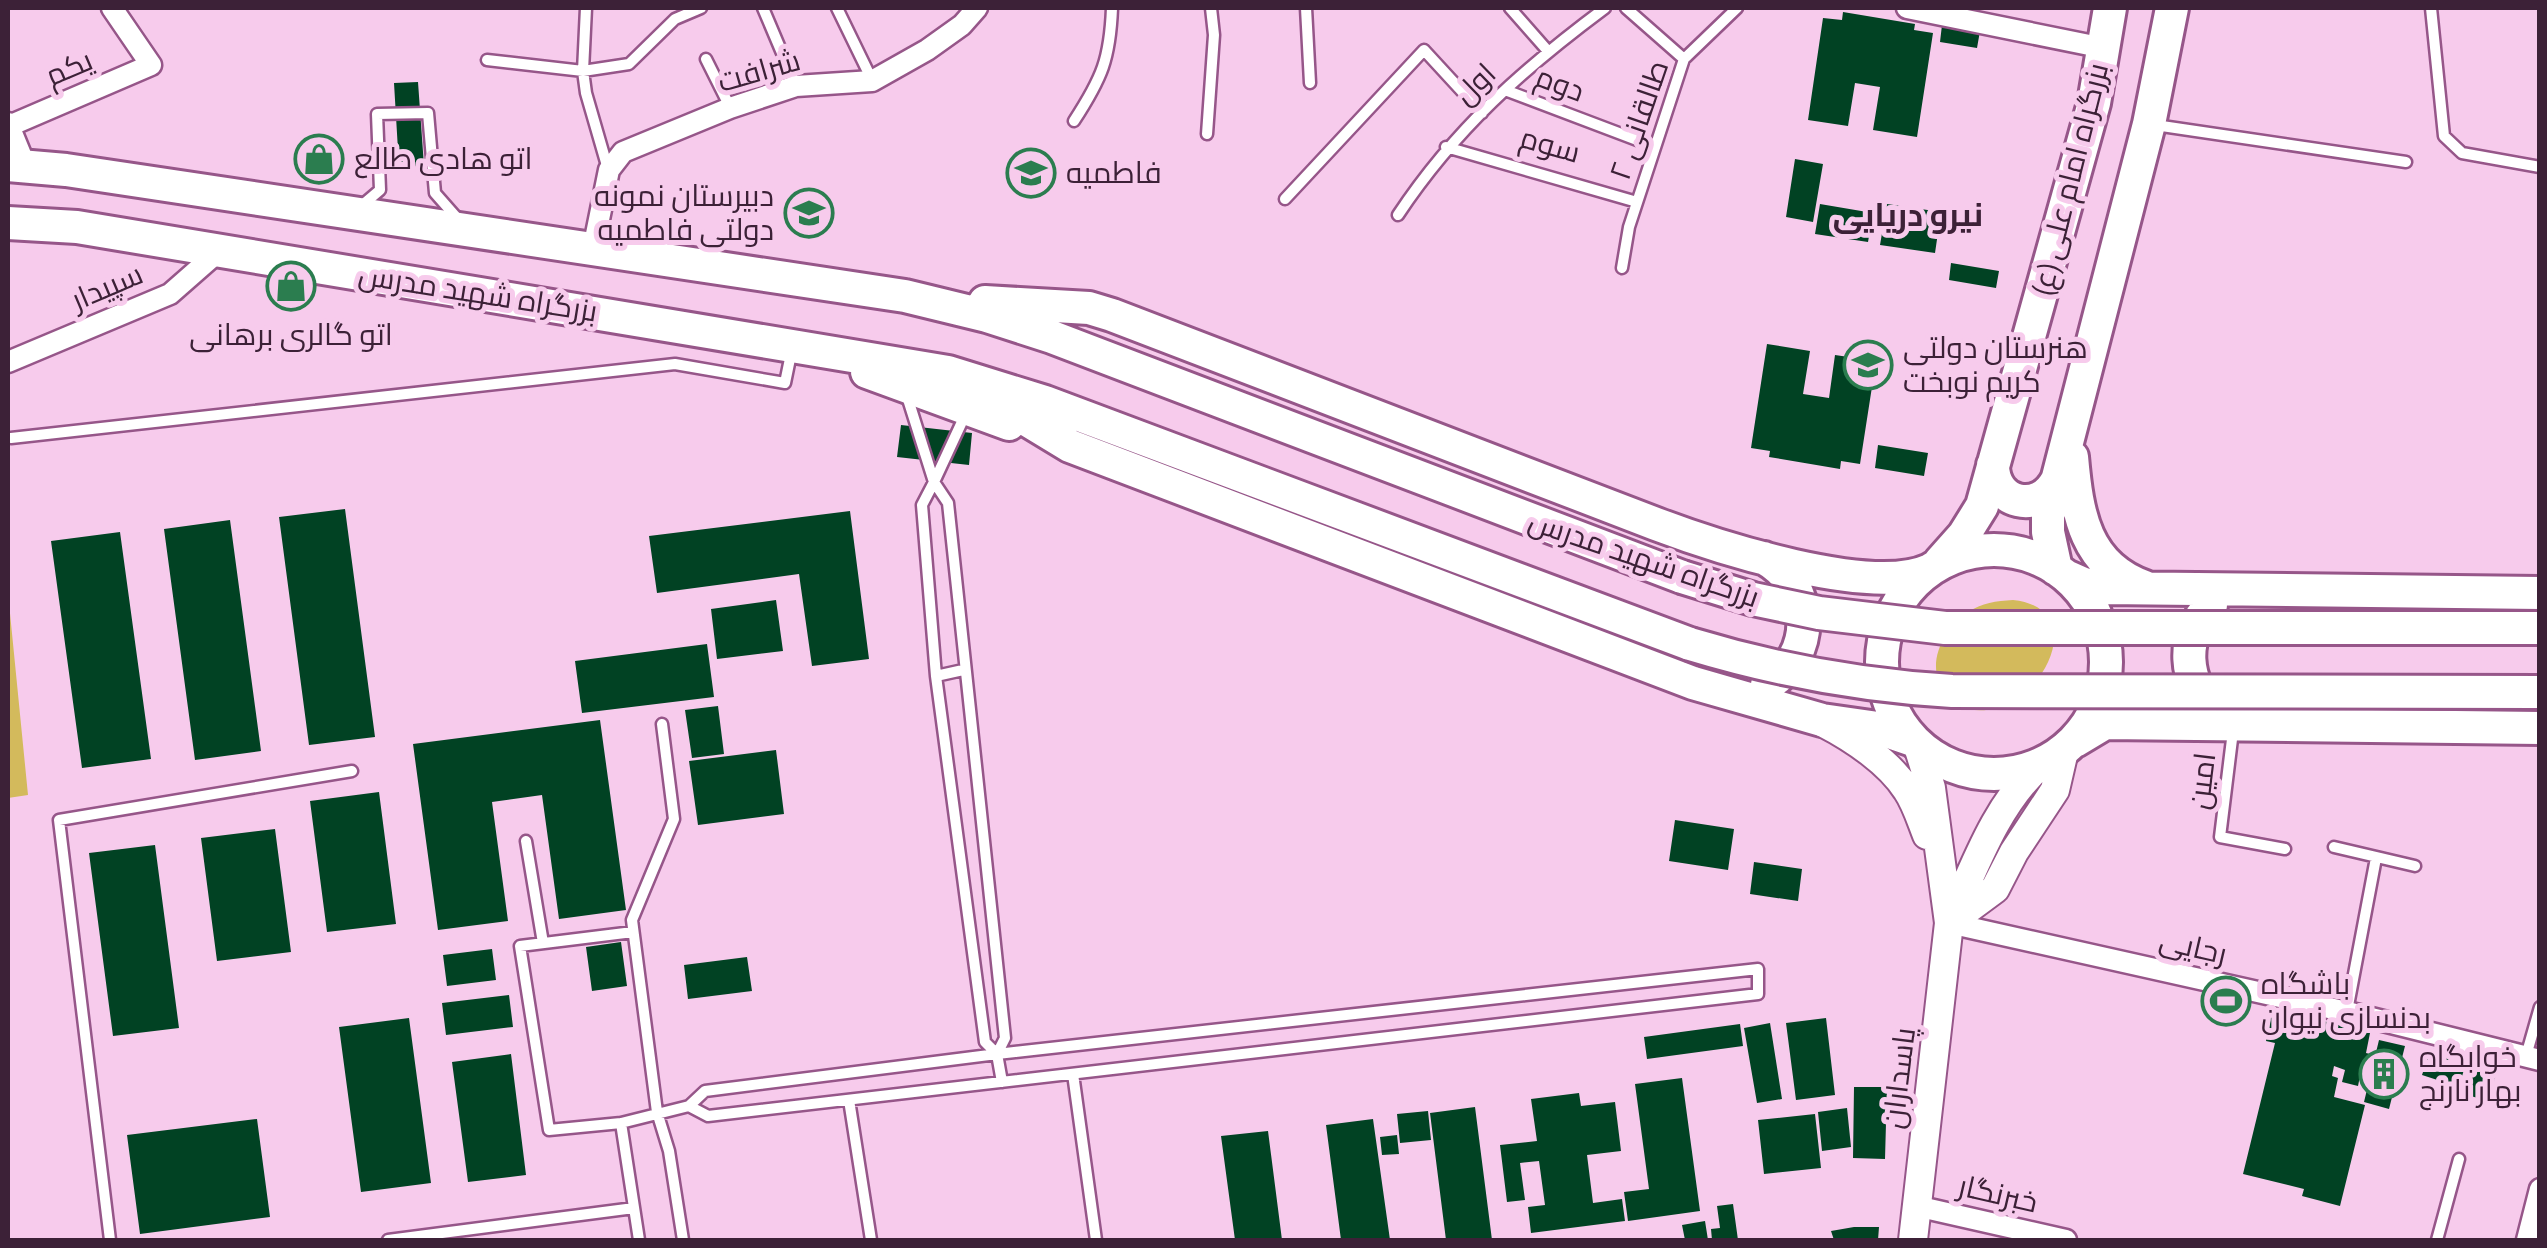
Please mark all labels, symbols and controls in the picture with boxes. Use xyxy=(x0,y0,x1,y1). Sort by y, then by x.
street label: یکم xyxy=(39,39,99,96)
street label: شرافت xyxy=(713,39,804,100)
street label: اول xyxy=(1444,53,1503,112)
street label: طالقانی ۲ xyxy=(1599,54,1676,185)
street label: دوم xyxy=(1530,56,1591,112)
street label: بزرگراه امام علی (ع) xyxy=(2021,59,2118,299)
street label: سوم xyxy=(1515,116,1585,173)
shop icon: اتو هادی طالع xyxy=(293,133,345,185)
place label: اتو هادی طالع xyxy=(354,138,533,179)
school or university icon: فاطمیه xyxy=(1005,147,1057,199)
place label: فاطمیه xyxy=(1066,152,1162,191)
place label: دبیرستان نمونه دولتی فاطمیه xyxy=(594,175,774,248)
school or university icon: دبیرستان نمونه دولتی فاطمیه xyxy=(783,187,835,239)
district label: نیرو دریایی xyxy=(1833,193,1983,235)
street label: سپیدار xyxy=(63,253,149,320)
street label: بزرگراه شهید مدرس xyxy=(356,253,601,330)
shop icon: اتو گالری برهانی xyxy=(265,260,317,312)
place label: اتو گالری برهانی xyxy=(189,314,393,353)
place label: هنرستان دولتی کریم نوبخت xyxy=(1903,327,2088,402)
school or university icon: هنرستان دولتی کریم نوبخت xyxy=(1842,339,1894,391)
street label: بزرگراه شهید مدرس xyxy=(1524,500,1765,615)
street label: امین xyxy=(2178,750,2223,812)
street label: رجایی xyxy=(2156,919,2231,972)
place label: باشگاه بدنسازی نیوان xyxy=(2261,963,2431,1036)
sports icon: باشگاه بدنسازی نیوان xyxy=(2200,975,2252,1027)
street label: پاسداران xyxy=(1872,1025,1924,1131)
place label: خوابگاه بهار نارنج xyxy=(2419,1036,2522,1111)
building icon: خوابگاه بهار نارنج xyxy=(2358,1048,2410,1100)
street label: خبرنگار xyxy=(1953,1164,2042,1221)

